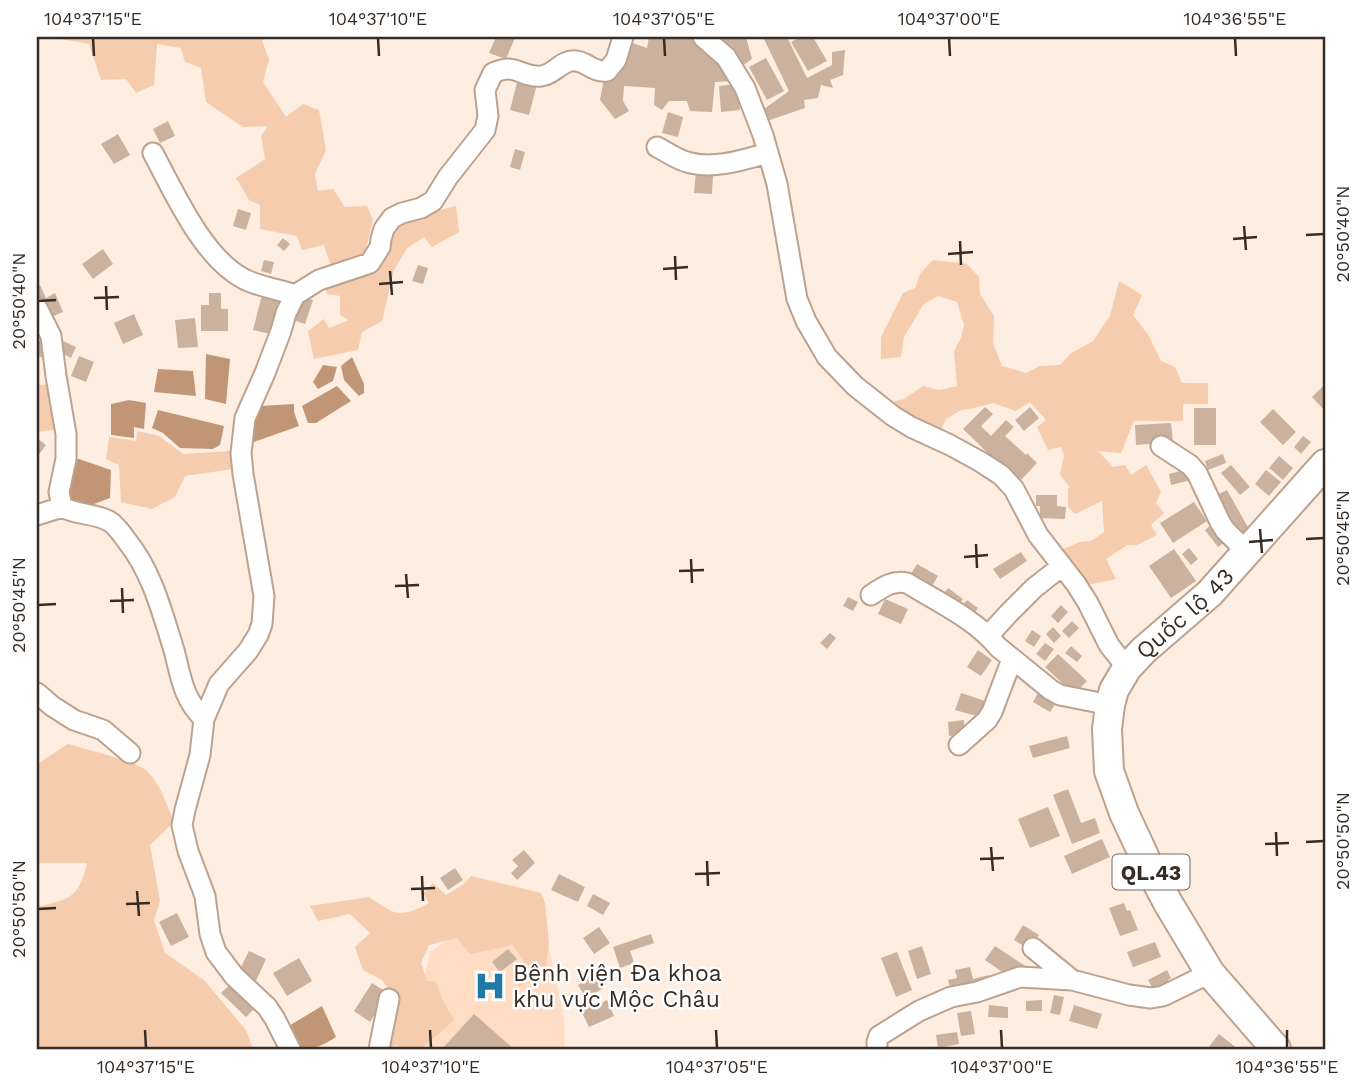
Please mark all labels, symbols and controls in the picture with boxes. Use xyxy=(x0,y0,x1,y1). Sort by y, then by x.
text: 104°37'15"E xyxy=(44,8,142,29)
text: 104°37'10"E xyxy=(329,8,427,29)
text: 104°37'05"E xyxy=(613,8,715,29)
text: 104°37'00"E xyxy=(898,8,1000,29)
text: 104°36'55"E xyxy=(1184,8,1286,29)
text: 20°50'40"N xyxy=(1332,186,1353,282)
text: 20°50'40"N xyxy=(8,253,29,349)
text: 20°50'45"N xyxy=(1332,490,1353,586)
text: 20°50'45"N xyxy=(8,557,29,653)
street label: Quốc lộ 43 xyxy=(1130,563,1239,664)
text: 20°50'50"N xyxy=(1332,792,1353,890)
road number: QL.43 xyxy=(1112,854,1190,890)
text: 20°50'50"N xyxy=(8,860,29,958)
place label: Bệnh viện Đa khoa khu vực Mộc Châu xyxy=(513,960,722,1013)
hospital icon: Bệnh viện Đa khoa khu vực Mộc Châu xyxy=(473,969,507,1003)
text: 104°37'15"E xyxy=(97,1056,195,1077)
text: 104°37'10"E xyxy=(382,1056,480,1077)
text: 104°37'05"E xyxy=(666,1056,768,1077)
text: 104°37'00"E xyxy=(951,1056,1053,1077)
text: 104°36'55"E xyxy=(1236,1056,1338,1077)

